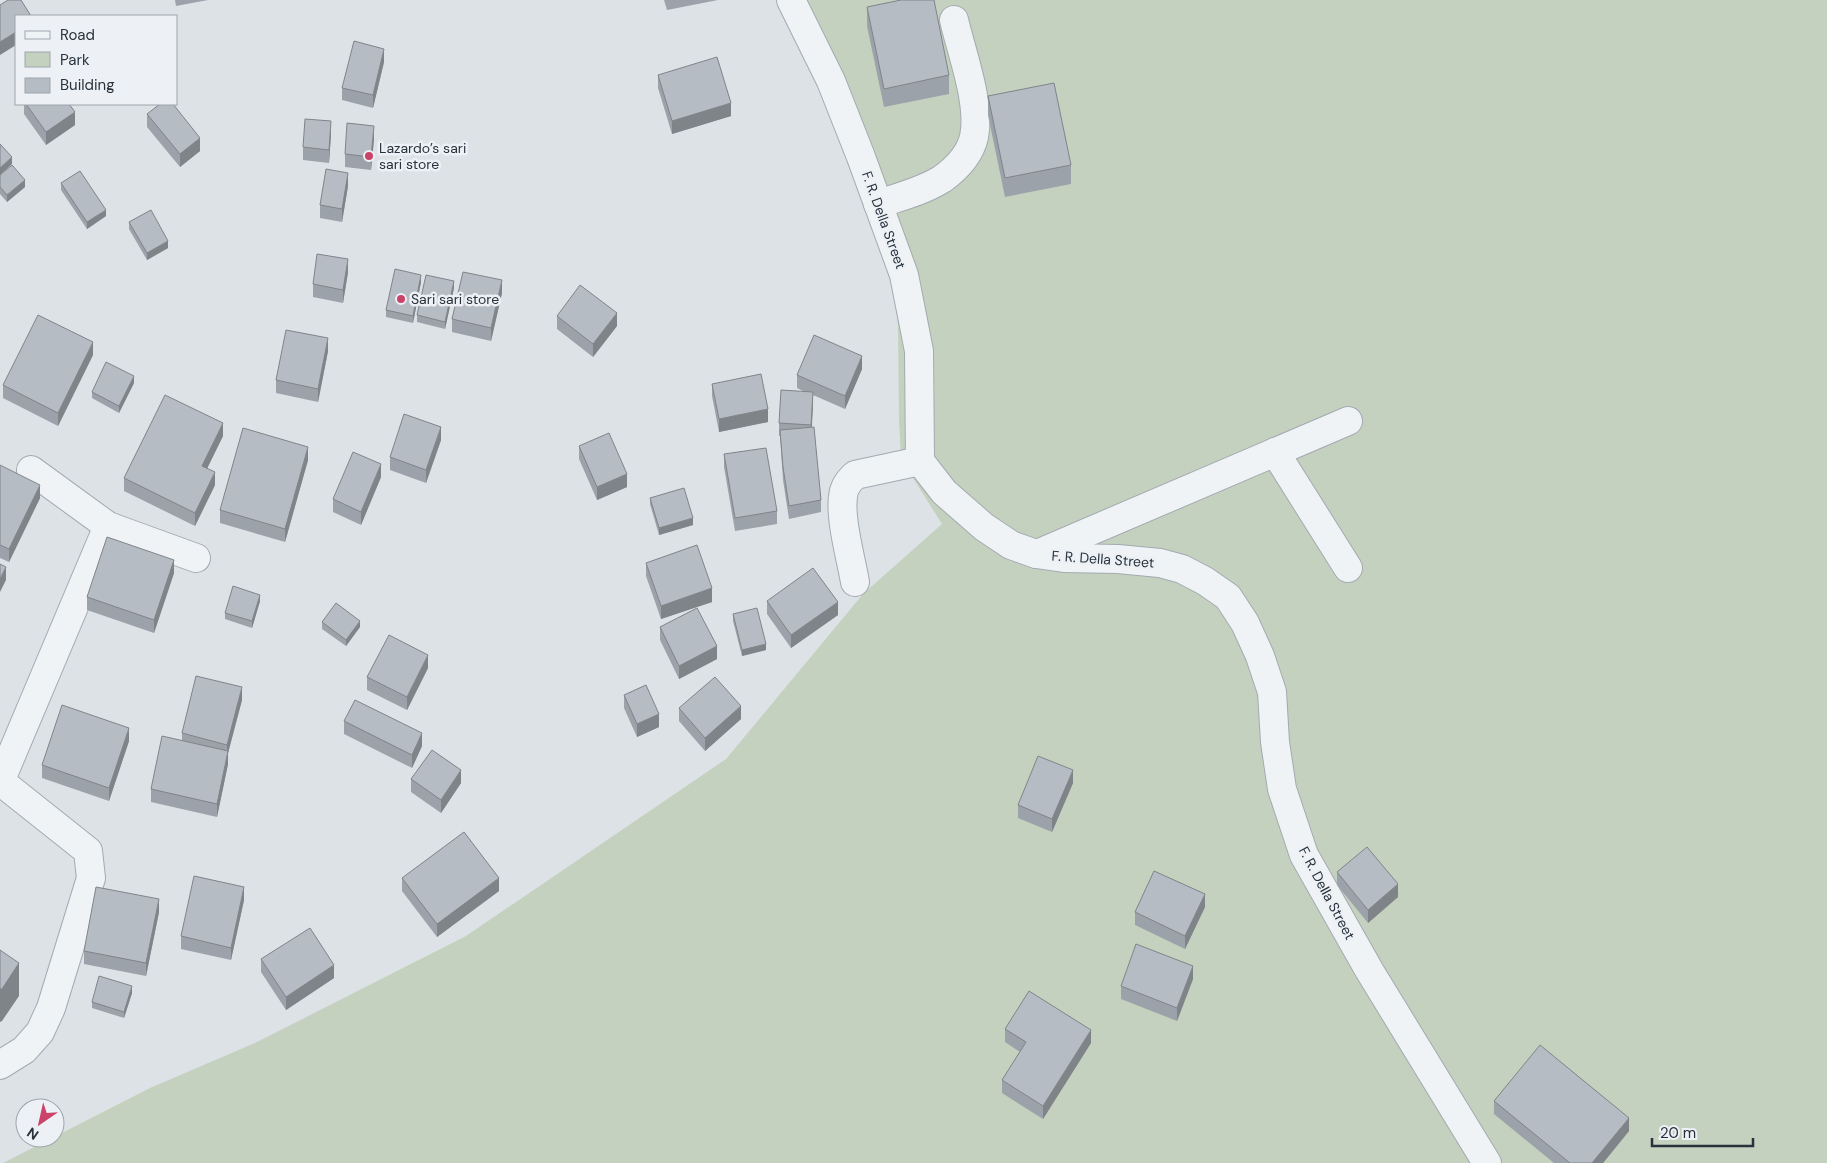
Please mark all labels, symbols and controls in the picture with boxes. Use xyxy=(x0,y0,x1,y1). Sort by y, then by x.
legend xyxy=(15,15,178,105)
text: Road xyxy=(60,25,95,45)
text: Park xyxy=(60,50,90,70)
text: Building xyxy=(60,75,115,95)
place label: Lazardo’s sari sari store xyxy=(379,139,466,173)
marker: Lazardo’s sari sari store xyxy=(363,150,375,162)
street label: F. R. Della Street xyxy=(858,169,910,271)
place label: Sari sari store xyxy=(411,290,499,308)
marker: Sari sari store xyxy=(395,293,407,305)
street label: F. R. Della Street xyxy=(1051,546,1155,572)
street label: F. R. Della Street xyxy=(1295,843,1359,943)
north arrow xyxy=(15,1098,65,1148)
scale bar xyxy=(1652,1116,1753,1148)
text: N xyxy=(23,1123,42,1144)
text: 20 m xyxy=(1660,1123,1696,1143)

